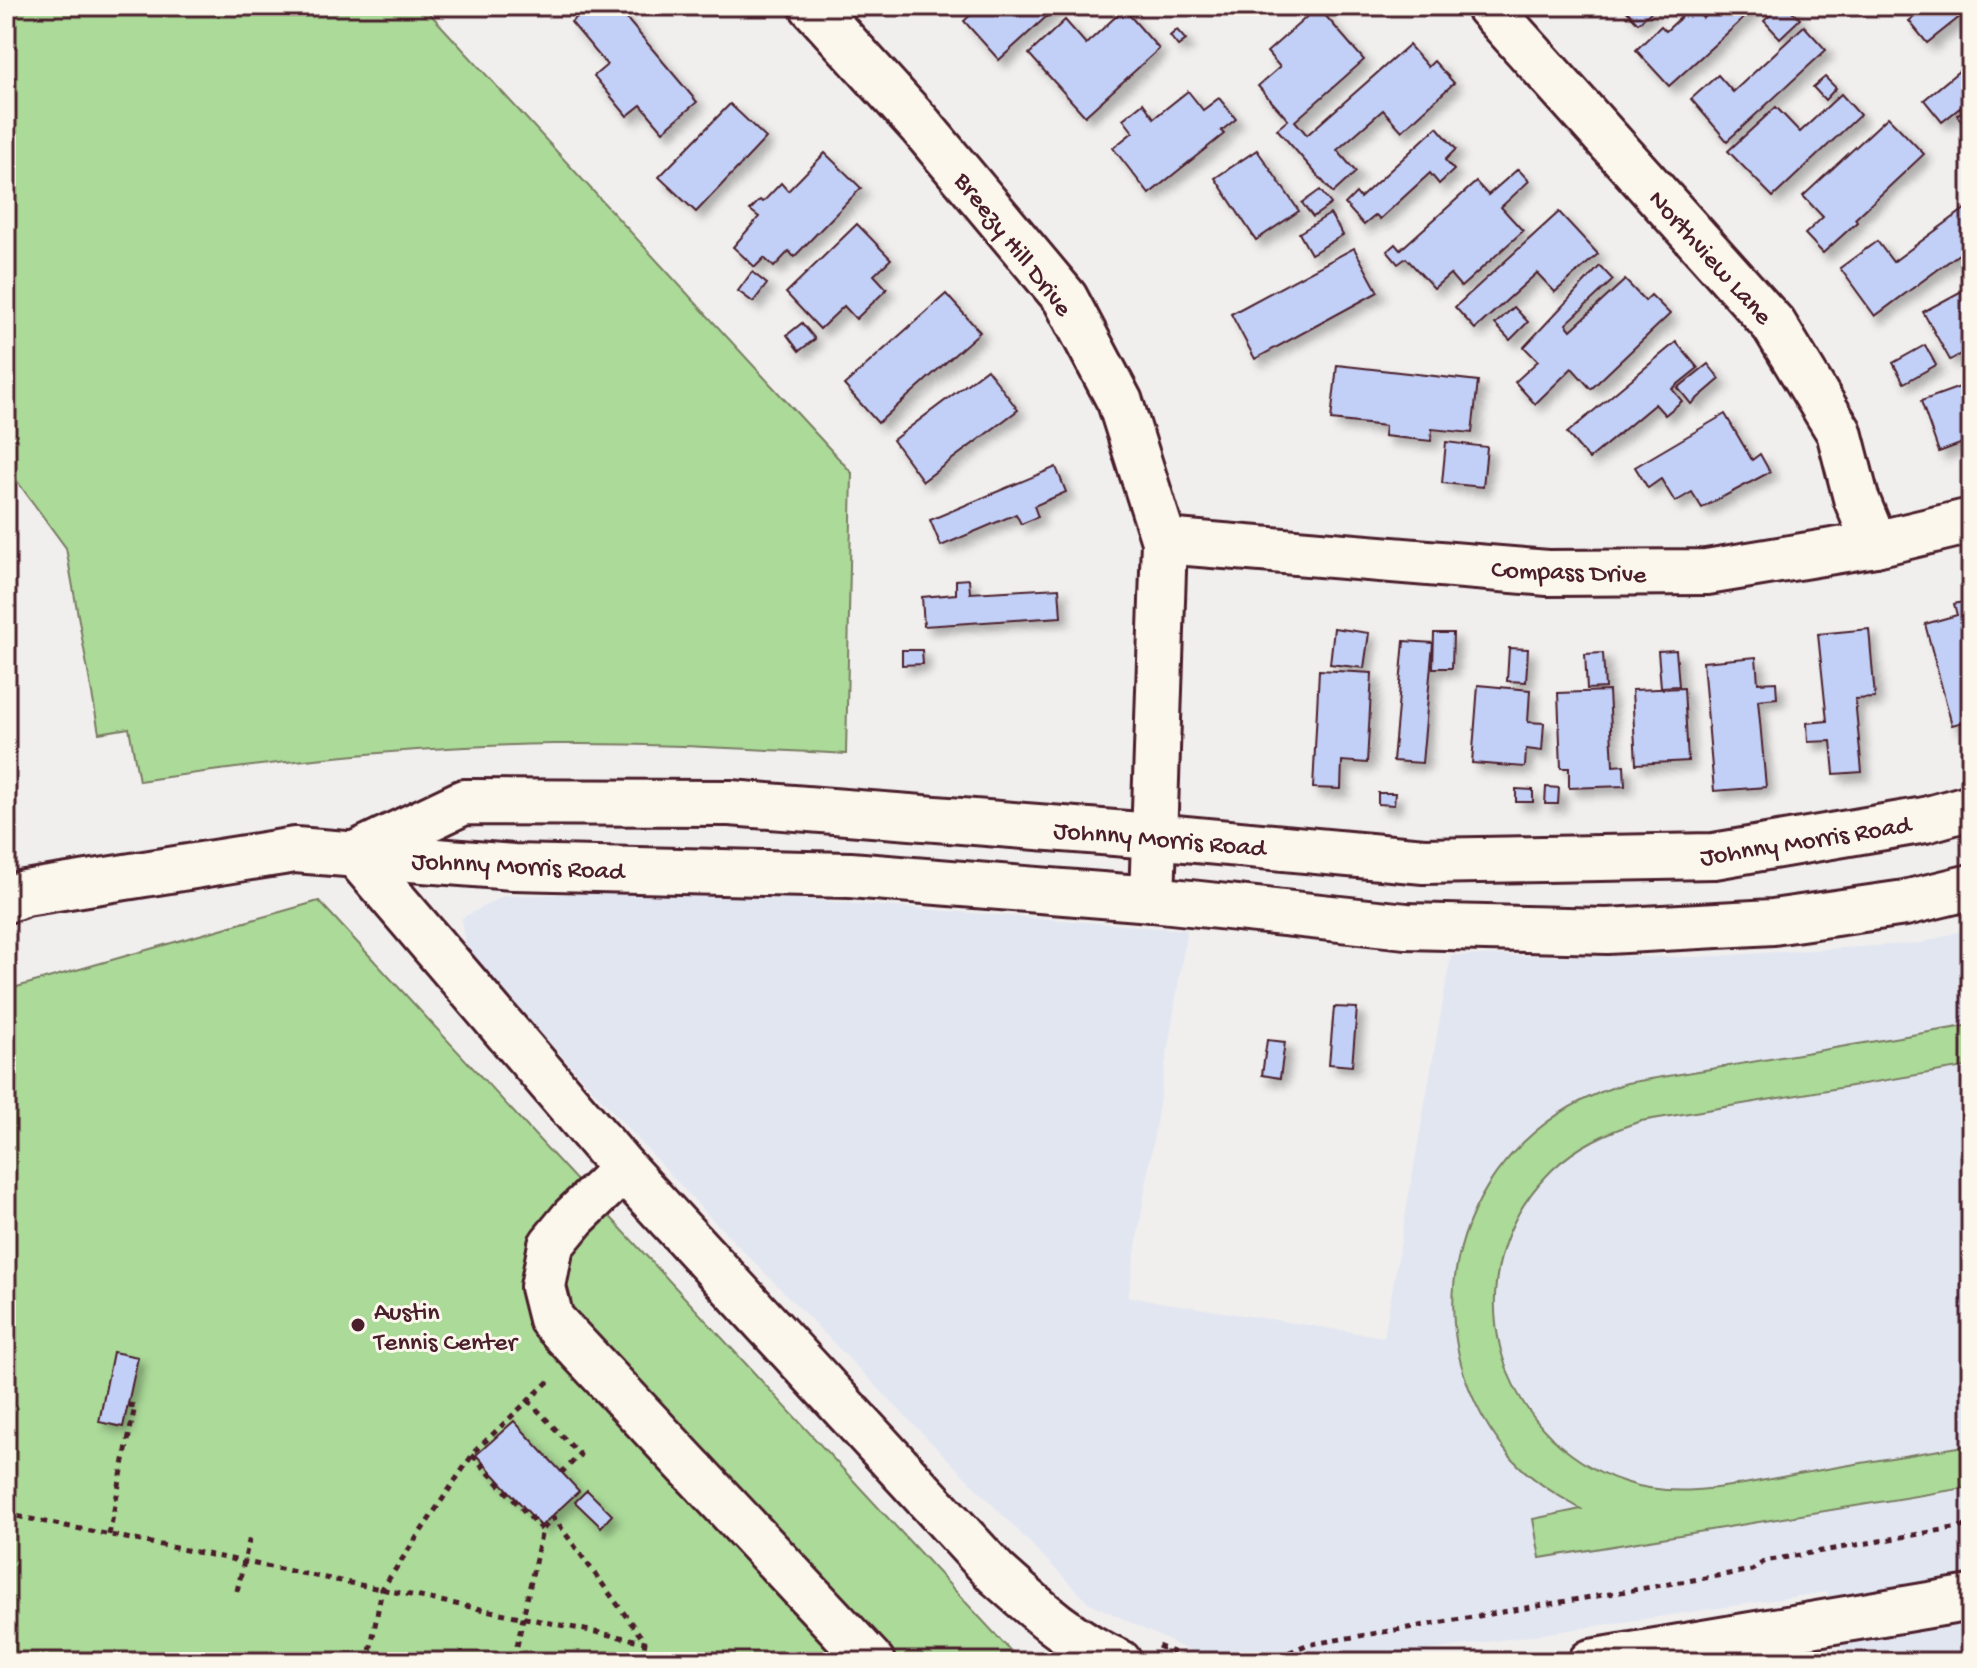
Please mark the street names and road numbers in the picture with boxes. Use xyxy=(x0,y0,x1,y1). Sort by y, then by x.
street label: Breezy Hill Drive xyxy=(945,167,1078,325)
street label: Northview Lane xyxy=(1640,185,1778,333)
street label: Compass Drive xyxy=(1491,556,1648,593)
street label: Johnny Morris Road xyxy=(1698,811,1915,875)
street label: Johnny Morris Road xyxy=(1052,817,1269,866)
street label: Johnny Morris Road xyxy=(411,847,627,890)

